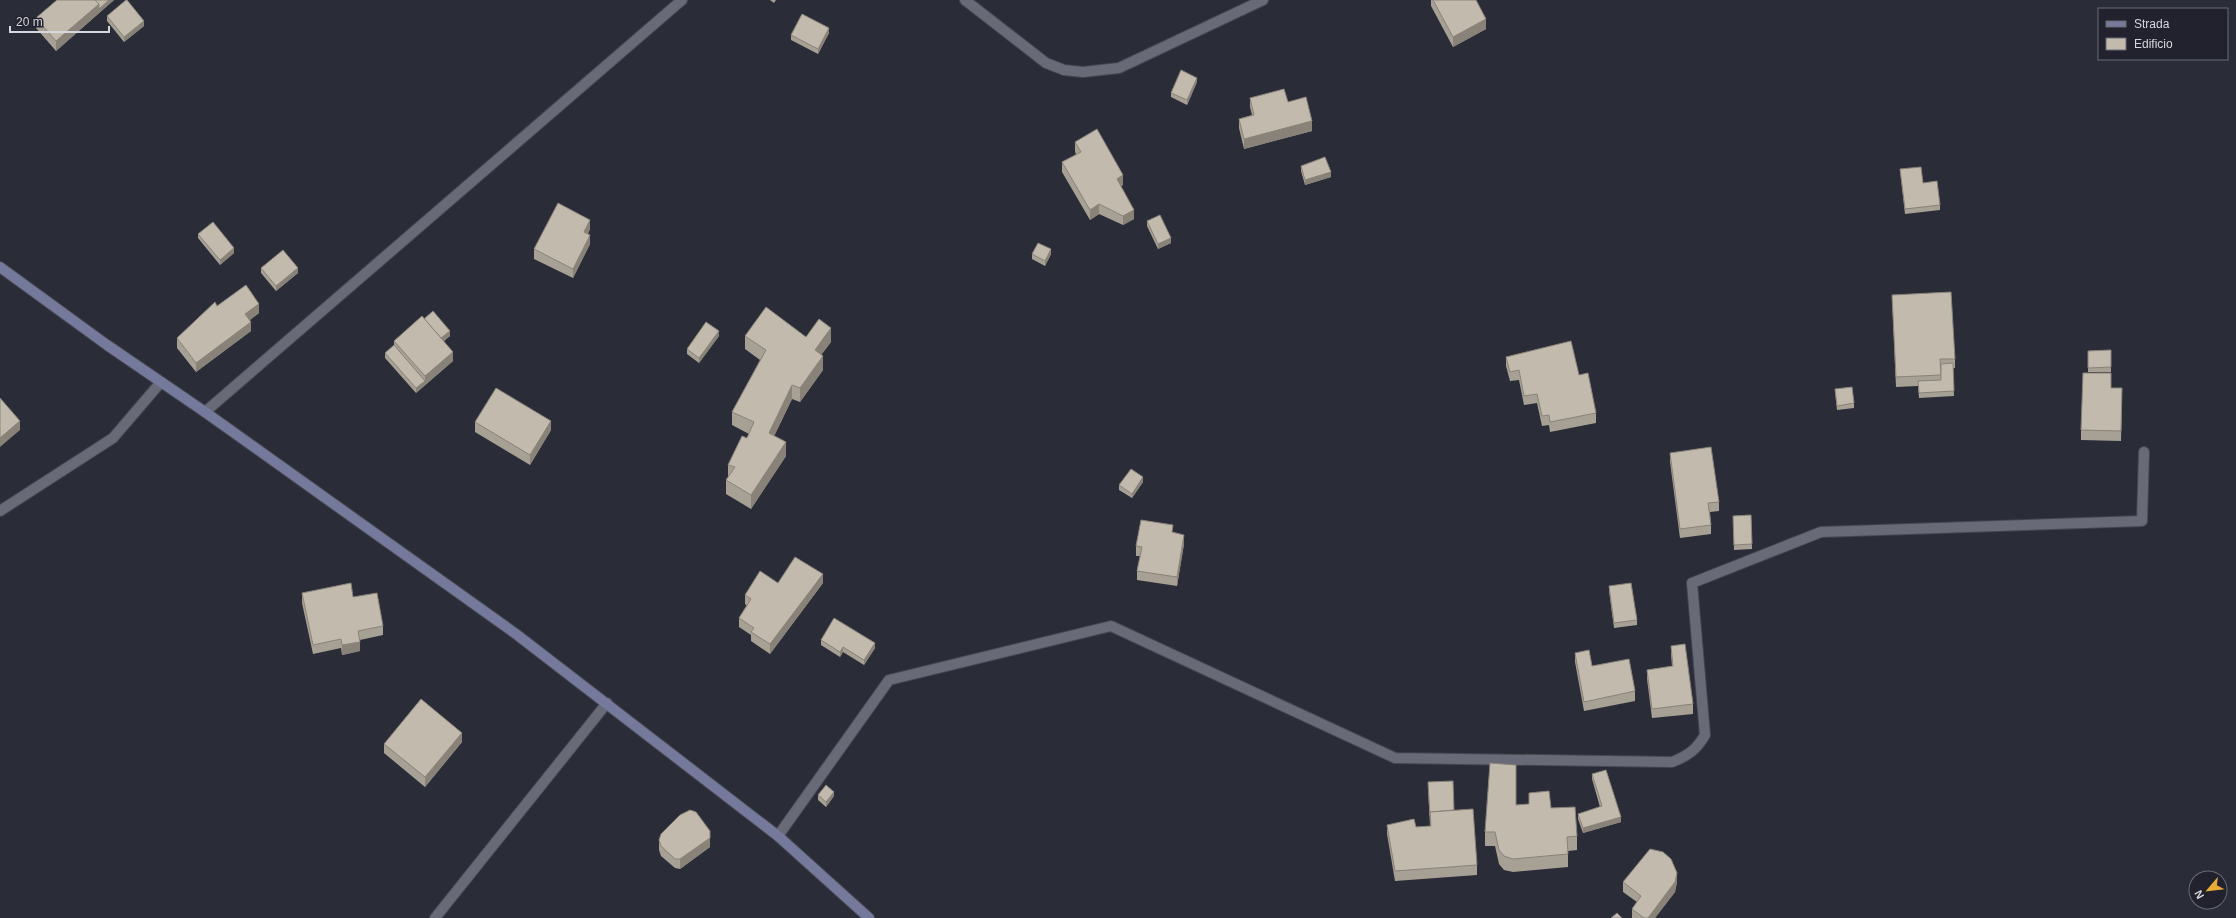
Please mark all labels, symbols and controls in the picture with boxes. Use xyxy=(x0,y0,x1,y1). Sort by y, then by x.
scale bar xyxy=(10,8,109,34)
legend xyxy=(2098,8,2228,60)
text: 20 m xyxy=(16,15,43,29)
text: Strada xyxy=(2134,17,2170,31)
text: Edificio xyxy=(2134,37,2173,51)
north arrow xyxy=(2188,870,2228,910)
text: N xyxy=(2192,888,2206,901)

